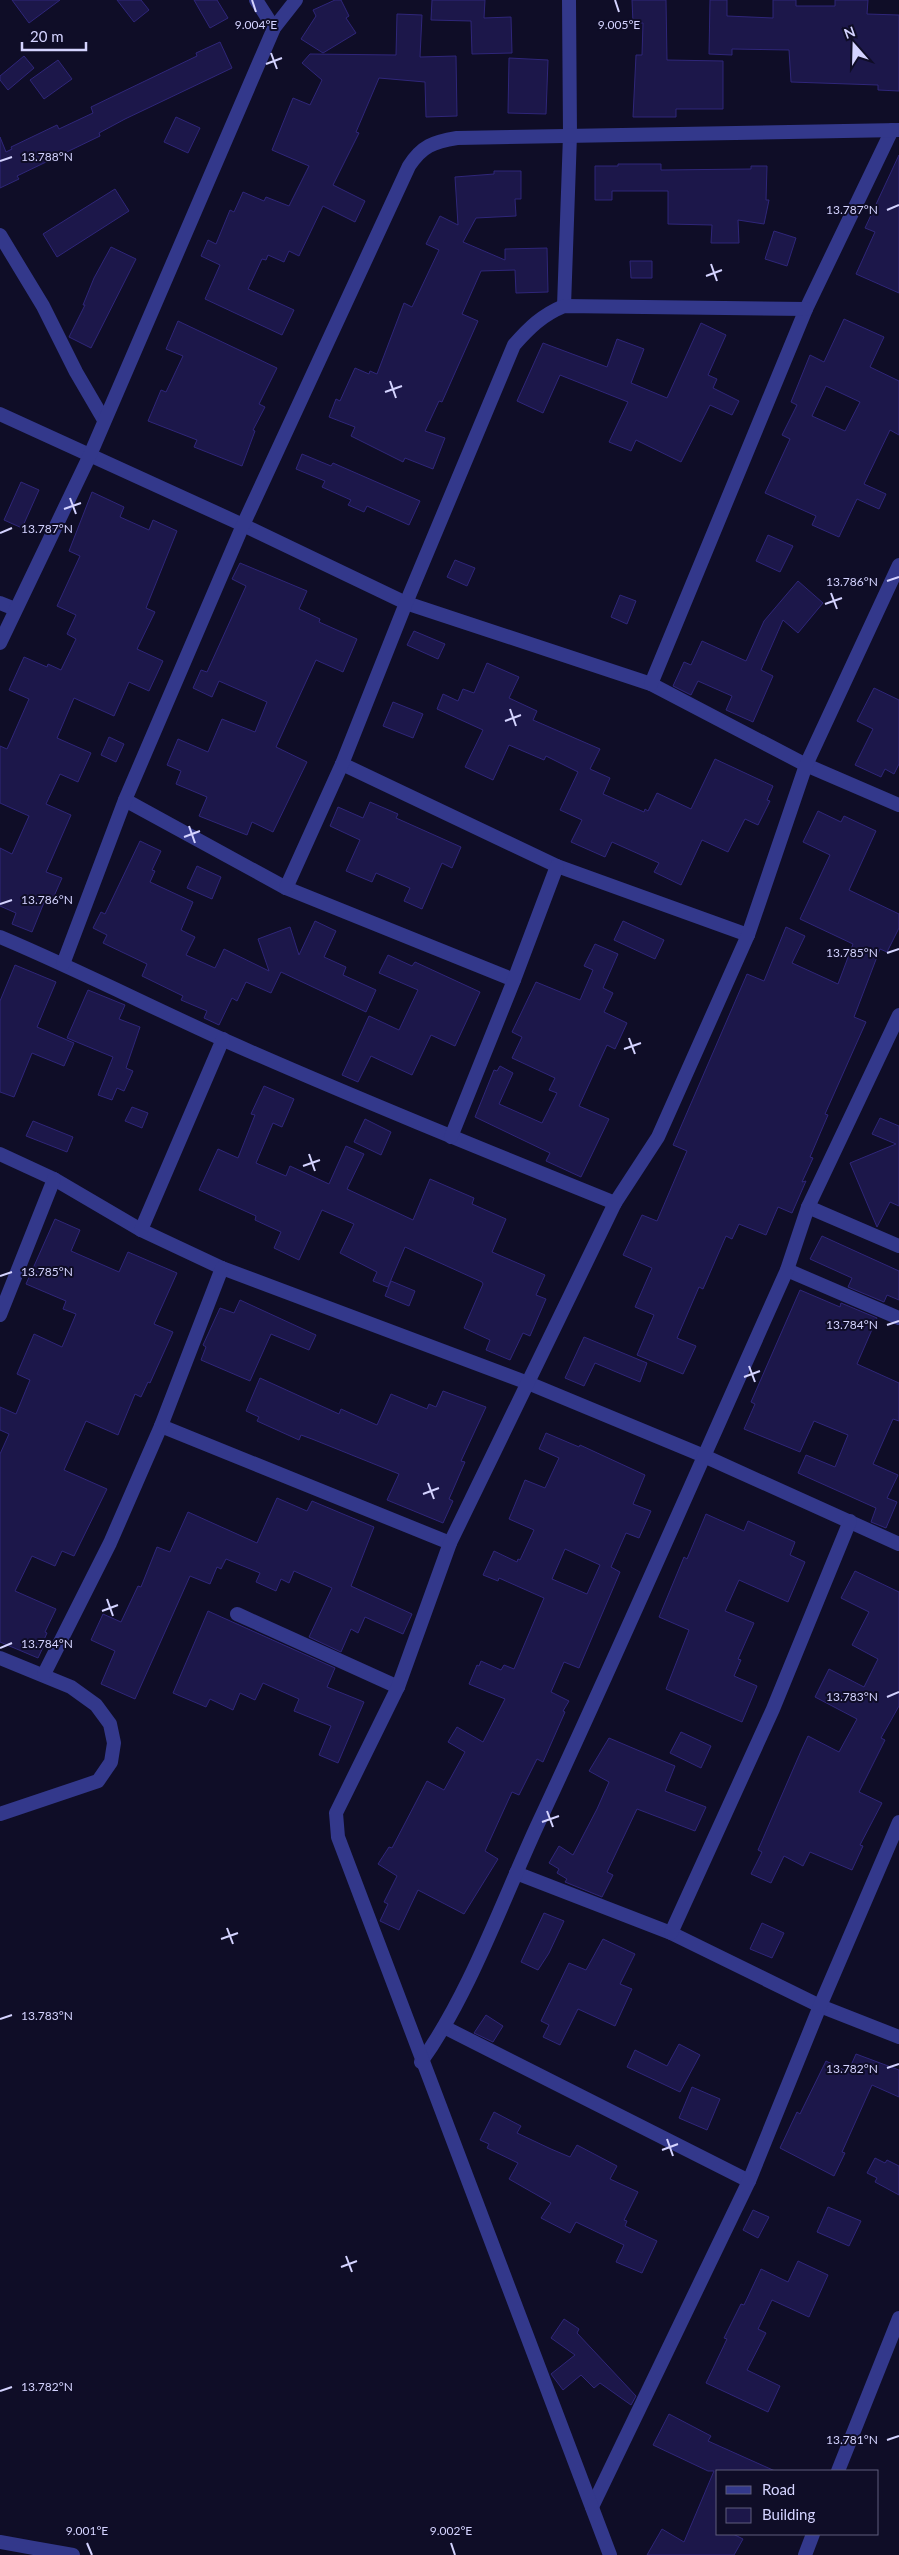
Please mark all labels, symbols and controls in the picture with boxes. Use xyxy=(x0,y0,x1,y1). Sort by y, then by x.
text: 9.004°E xyxy=(235,17,277,32)
text: 9.005°E xyxy=(598,17,640,32)
scale bar xyxy=(22,20,86,52)
north arrow xyxy=(829,20,879,70)
text: N xyxy=(841,22,857,42)
text: 20 m xyxy=(30,27,64,45)
text: 13.788°N xyxy=(21,149,73,164)
text: 13.787°N xyxy=(826,202,878,217)
text: 13.787°N xyxy=(21,521,73,536)
text: 13.786°N xyxy=(826,574,878,589)
text: 13.786°N xyxy=(21,892,73,907)
text: 13.785°N xyxy=(826,945,878,960)
text: 13.785°N xyxy=(21,1264,73,1279)
text: 13.784°N xyxy=(826,1317,878,1332)
text: 13.784°N xyxy=(21,1636,73,1651)
text: 13.783°N xyxy=(826,1689,878,1704)
text: 13.783°N xyxy=(21,2008,73,2023)
text: 13.782°N xyxy=(826,2061,878,2076)
text: 13.782°N xyxy=(21,2379,73,2394)
text: 13.781°N xyxy=(826,2432,878,2447)
legend xyxy=(716,2470,879,2535)
text: Road xyxy=(762,2480,795,2498)
text: Building xyxy=(762,2505,815,2523)
text: 9.001°E xyxy=(66,2523,108,2538)
text: 9.002°E xyxy=(430,2523,472,2538)

